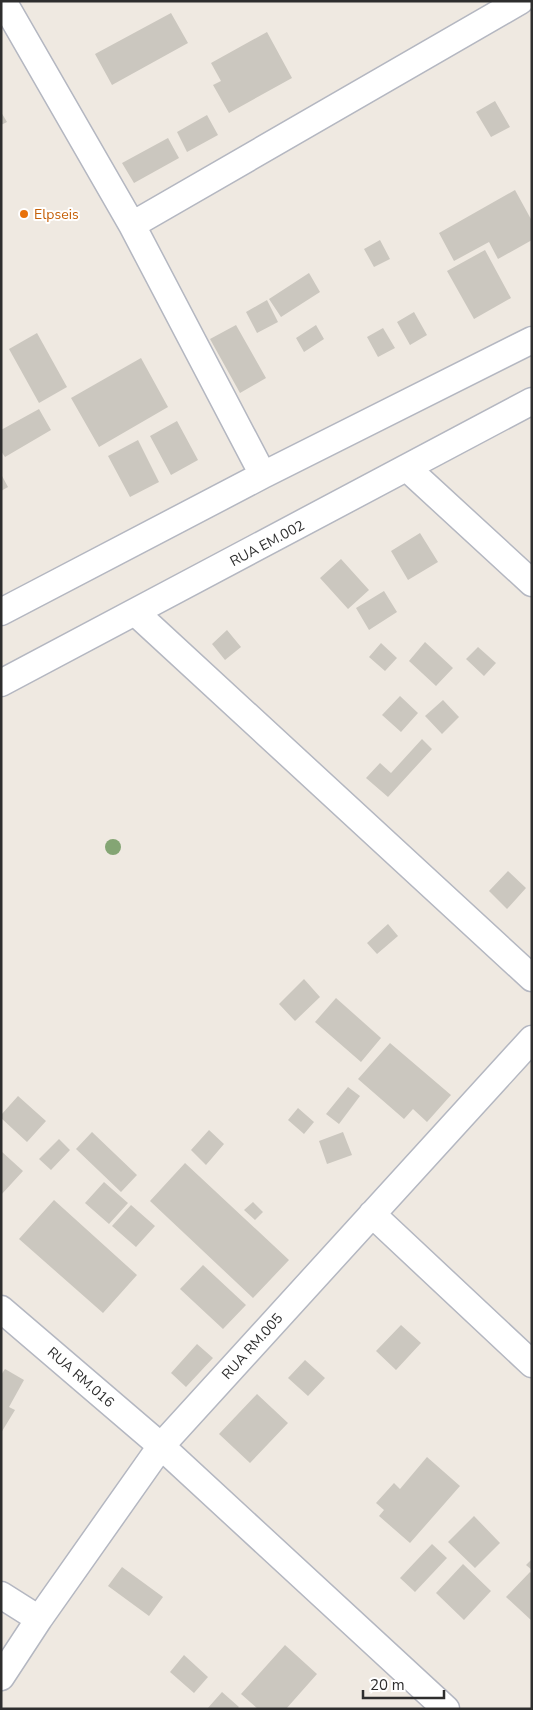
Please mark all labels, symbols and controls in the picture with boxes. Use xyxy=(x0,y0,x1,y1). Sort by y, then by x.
place label: Elpseis xyxy=(34,205,79,224)
marker: Elpseis xyxy=(18,208,30,220)
street label: RUA EM.002 xyxy=(227,516,308,571)
street label: RUA RM.005 xyxy=(218,1309,287,1384)
street label: RUA RM.016 xyxy=(43,1343,118,1412)
scale bar xyxy=(363,1668,444,1700)
text: 20 m xyxy=(370,1675,405,1695)

